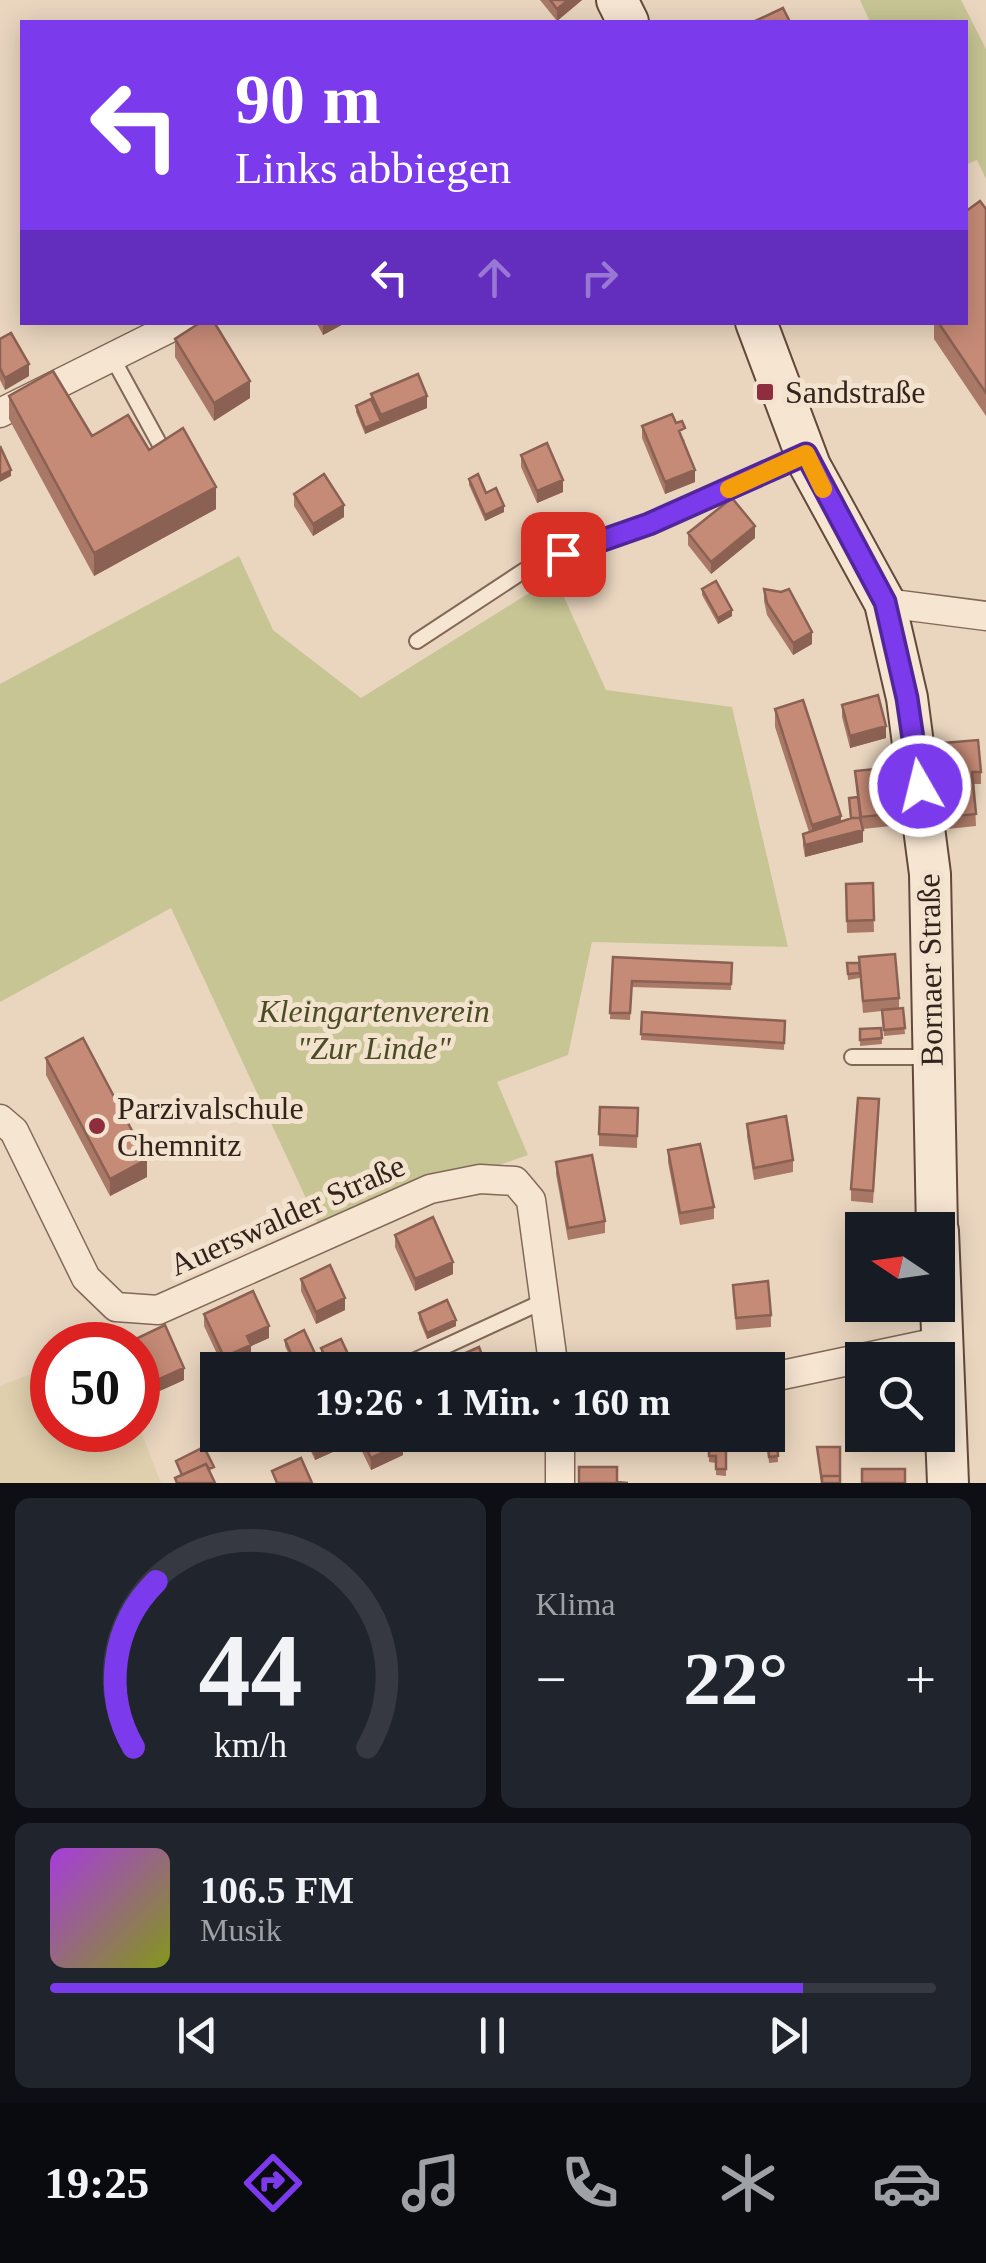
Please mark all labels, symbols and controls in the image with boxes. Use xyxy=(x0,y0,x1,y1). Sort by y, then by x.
icon: left xyxy=(70,60,200,190)
text: 90 m xyxy=(235,61,381,138)
text: Links abbiegen xyxy=(235,143,511,193)
icon: left xyxy=(362,250,417,305)
icon: ahead xyxy=(467,250,522,305)
icon: right xyxy=(572,250,627,305)
place label: Sandstraße xyxy=(785,374,925,410)
marker: Sandstraße xyxy=(754,381,776,403)
pin xyxy=(521,512,606,597)
icon: arrive xyxy=(536,527,591,582)
position arrow xyxy=(868,734,972,838)
street label: Bornaer Straße xyxy=(910,873,950,1067)
park label: Kleingartenverein "Zur Linde" xyxy=(257,993,490,1066)
place label: Parzivalschule Chemnitz xyxy=(117,1090,304,1163)
marker: Parzivalschule Chemnitz xyxy=(86,1115,108,1137)
street label: Auerswalder Straße xyxy=(164,1147,410,1283)
north arrow xyxy=(845,1212,955,1322)
map controls xyxy=(845,1212,955,1452)
speed limit sign: 50 xyxy=(30,1322,160,1452)
button: search xyxy=(845,1342,955,1452)
text: 19:26 · 1 Min. · 160 m xyxy=(315,1381,670,1423)
text: Klima xyxy=(536,1586,615,1622)
text: 44 xyxy=(198,1612,302,1727)
text: 22° xyxy=(683,1637,788,1720)
text: − xyxy=(536,1649,567,1710)
text: + xyxy=(905,1649,936,1710)
text: km/h xyxy=(214,1725,287,1765)
text: 106.5 FM xyxy=(200,1869,354,1911)
text: Musik xyxy=(200,1912,282,1948)
icon: previous xyxy=(170,2008,225,2063)
icon: pause xyxy=(465,2008,520,2063)
icon: next xyxy=(761,2008,816,2063)
icon: directions xyxy=(238,2148,308,2218)
icon: music xyxy=(396,2148,466,2218)
icon: phone xyxy=(555,2148,625,2218)
icon: climate xyxy=(713,2148,783,2218)
icon: car xyxy=(872,2148,942,2218)
text: 19:25 xyxy=(44,2158,149,2208)

